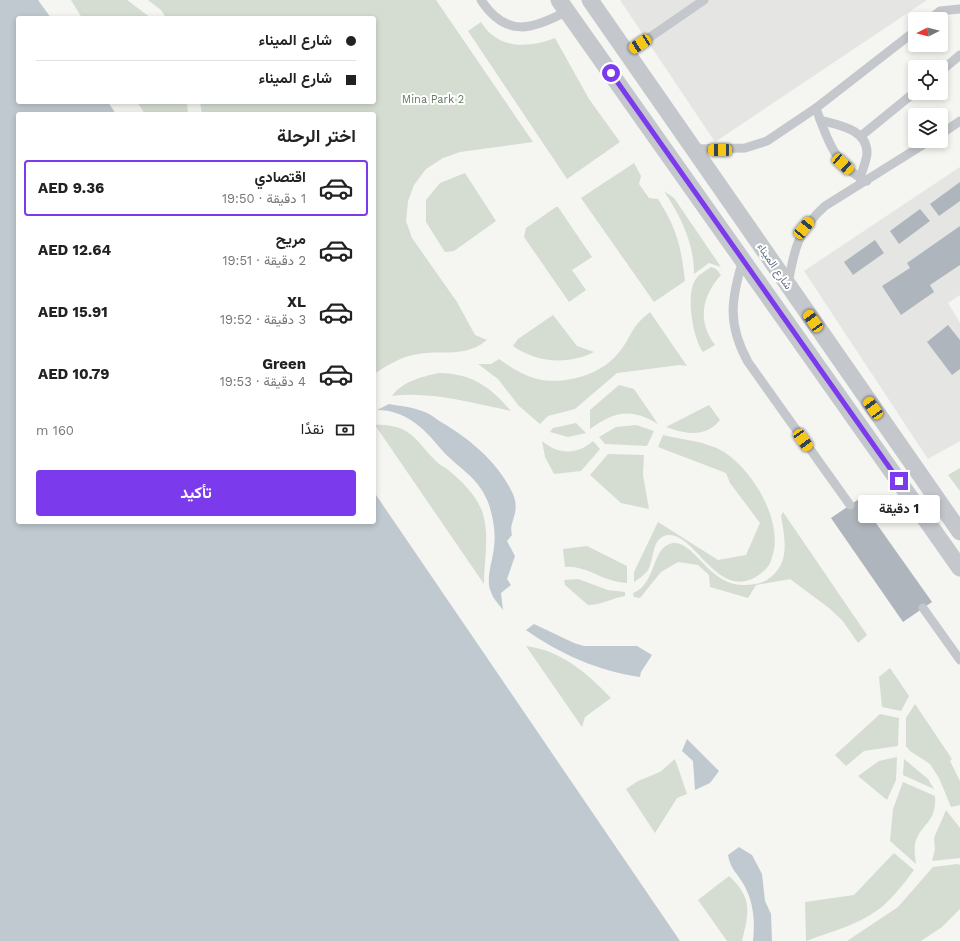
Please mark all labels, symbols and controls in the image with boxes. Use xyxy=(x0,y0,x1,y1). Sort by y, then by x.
north arrow xyxy=(908,12,948,52)
map controls xyxy=(908,12,948,148)
text: شارع الميناء xyxy=(259,31,332,49)
car xyxy=(627,32,653,56)
button: locate xyxy=(908,60,948,100)
route start xyxy=(602,64,620,82)
text: شارع الميناء xyxy=(259,69,332,87)
park label: Mina Park 2 xyxy=(402,93,464,106)
button: layers xyxy=(908,108,948,148)
text: اختر الرحلة xyxy=(277,125,356,146)
car xyxy=(708,144,732,156)
car xyxy=(830,152,856,176)
text: اقتصادي xyxy=(254,168,306,186)
icon: car xyxy=(318,170,354,206)
text: AED 9.36 xyxy=(38,179,104,197)
text: 1 دقيقة · 19:50 xyxy=(222,191,306,206)
car xyxy=(792,215,816,241)
text: مريح xyxy=(276,230,306,248)
icon: car xyxy=(318,232,354,268)
text: AED 12.64 xyxy=(38,241,111,259)
street label: شارع الميناء xyxy=(754,241,795,293)
text: 2 دقيقة · 19:51 xyxy=(223,253,306,268)
text: XL xyxy=(287,293,306,311)
icon: car xyxy=(318,294,354,330)
text: AED 15.91 xyxy=(38,303,108,321)
car xyxy=(801,308,825,334)
text: 3 دقيقة · 19:52 xyxy=(220,312,306,327)
text: Green xyxy=(262,355,306,373)
icon: car xyxy=(318,356,354,392)
text: AED 10.79 xyxy=(38,365,110,383)
text: 4 دقيقة · 19:53 xyxy=(220,374,306,389)
car xyxy=(861,395,885,421)
icon: cash xyxy=(334,419,356,441)
text: نقدًا xyxy=(301,420,324,438)
text: 160 m xyxy=(36,423,74,438)
car xyxy=(791,427,815,453)
button: تأكيد xyxy=(36,470,356,516)
route end xyxy=(890,472,908,490)
callout: 1 دقيقة xyxy=(858,495,940,523)
text: 1 دقيقة xyxy=(879,501,919,516)

